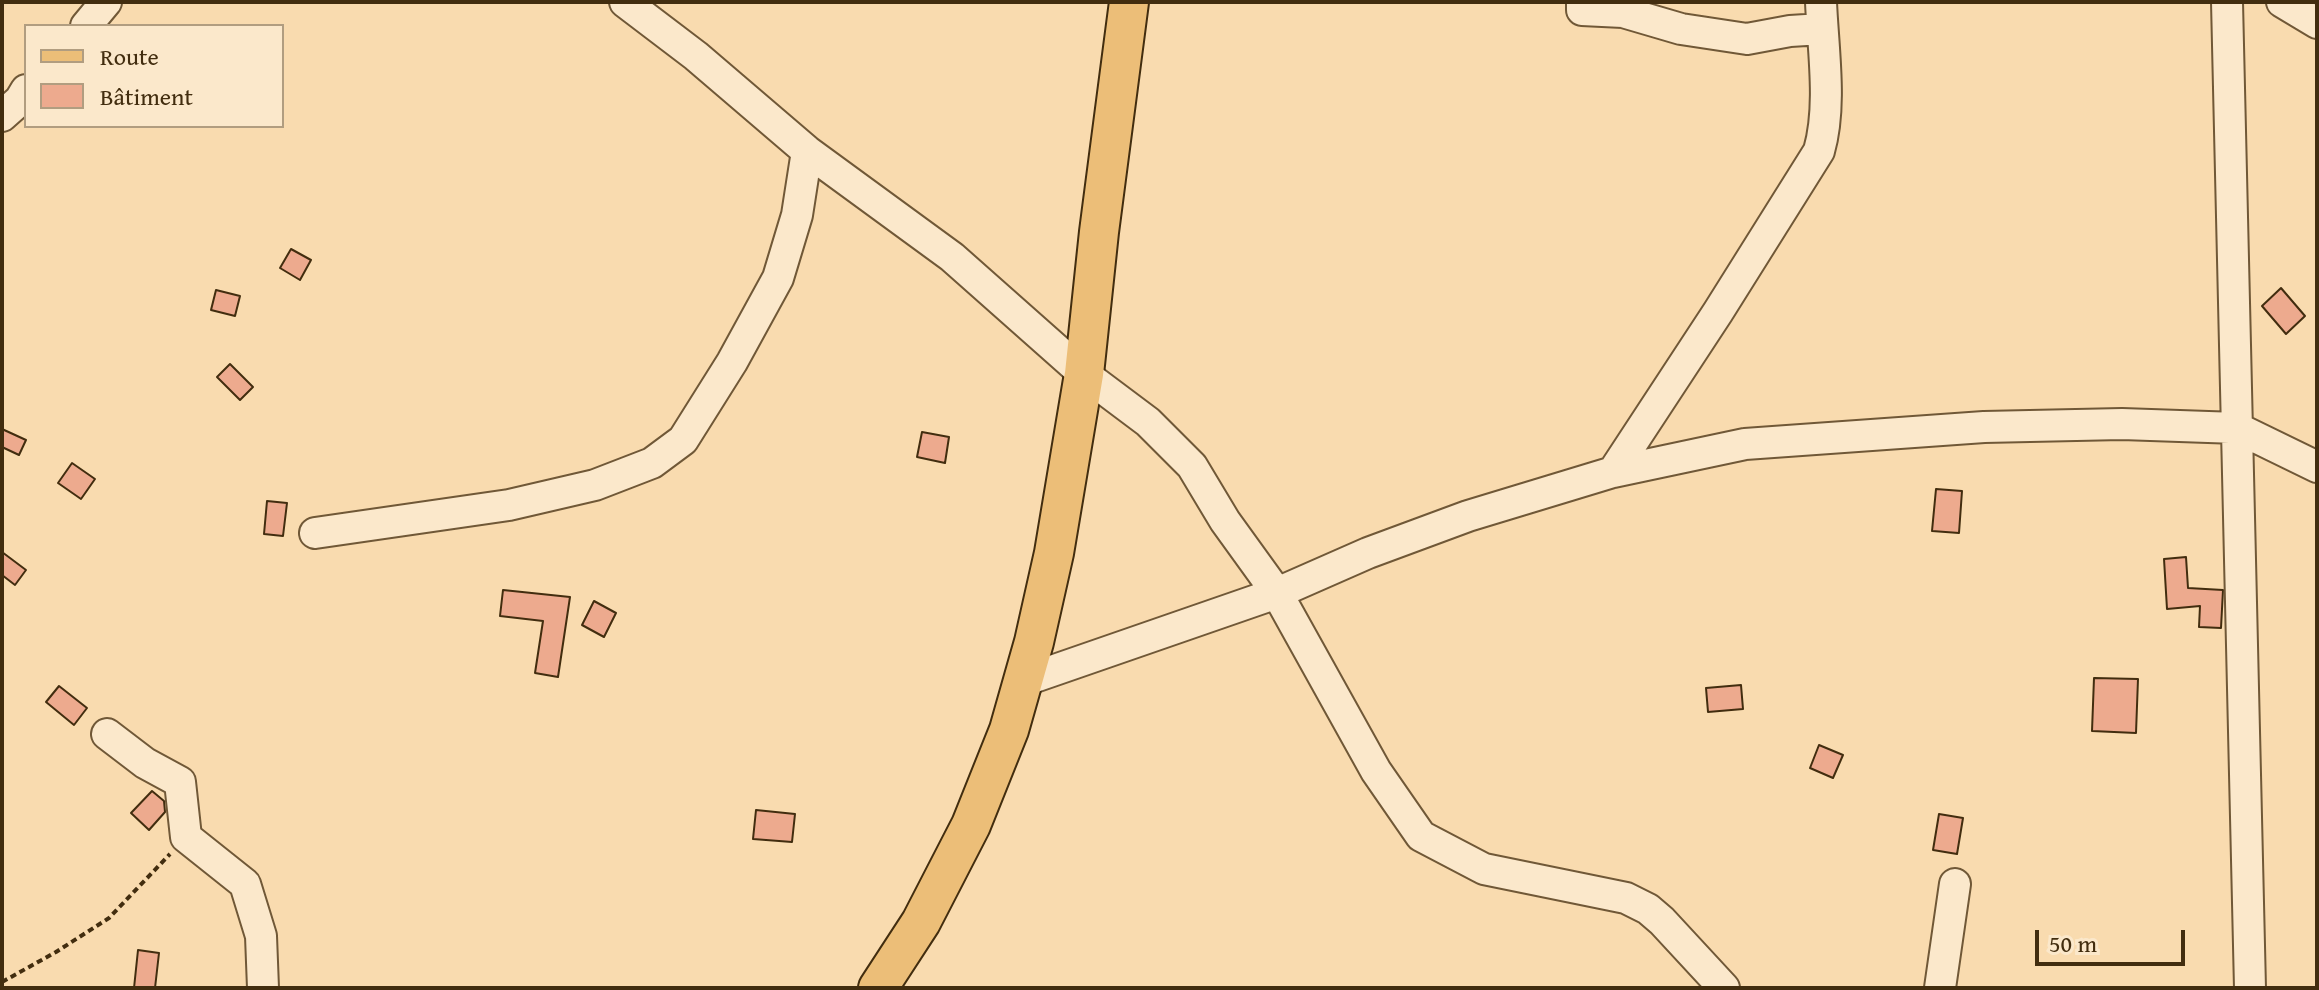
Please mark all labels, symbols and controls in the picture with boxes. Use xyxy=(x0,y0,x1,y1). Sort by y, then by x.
legend xyxy=(24,24,284,128)
text: Route xyxy=(100,39,159,74)
text: Bâtiment xyxy=(100,79,193,114)
scale bar xyxy=(2039,914,2189,964)
text: 50 m xyxy=(2049,926,2097,961)

